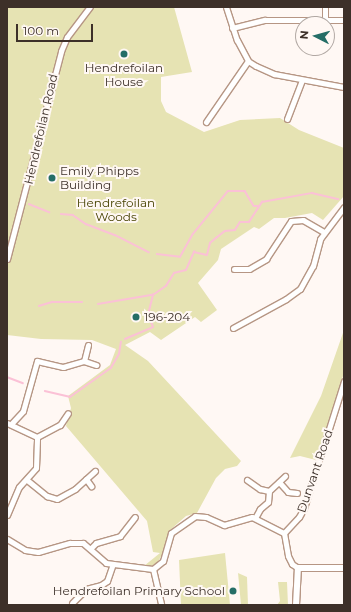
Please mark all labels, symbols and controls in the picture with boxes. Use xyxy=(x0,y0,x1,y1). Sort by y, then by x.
scale bar xyxy=(18,16,95,42)
north arrow xyxy=(295,16,335,56)
text: 100 m xyxy=(23,23,59,38)
text: N xyxy=(297,30,311,40)
marker: Hendrefoilan House xyxy=(119,49,129,59)
place label: Hendrefoilan House xyxy=(85,61,163,89)
street label: Hendrefoilan Road xyxy=(21,72,61,186)
place label: Emily Phipps Building xyxy=(60,164,139,192)
marker: Emily Phipps Building xyxy=(47,173,57,183)
park label: Hendrefoilan Woods xyxy=(77,196,155,224)
place label: 196-204 xyxy=(144,310,190,324)
marker: 196-204 xyxy=(131,312,141,322)
street label: Dunvant Road xyxy=(294,428,336,514)
place label: Hendrefoilan Primary School xyxy=(53,584,225,598)
marker: Hendrefoilan Primary School xyxy=(228,586,238,596)

